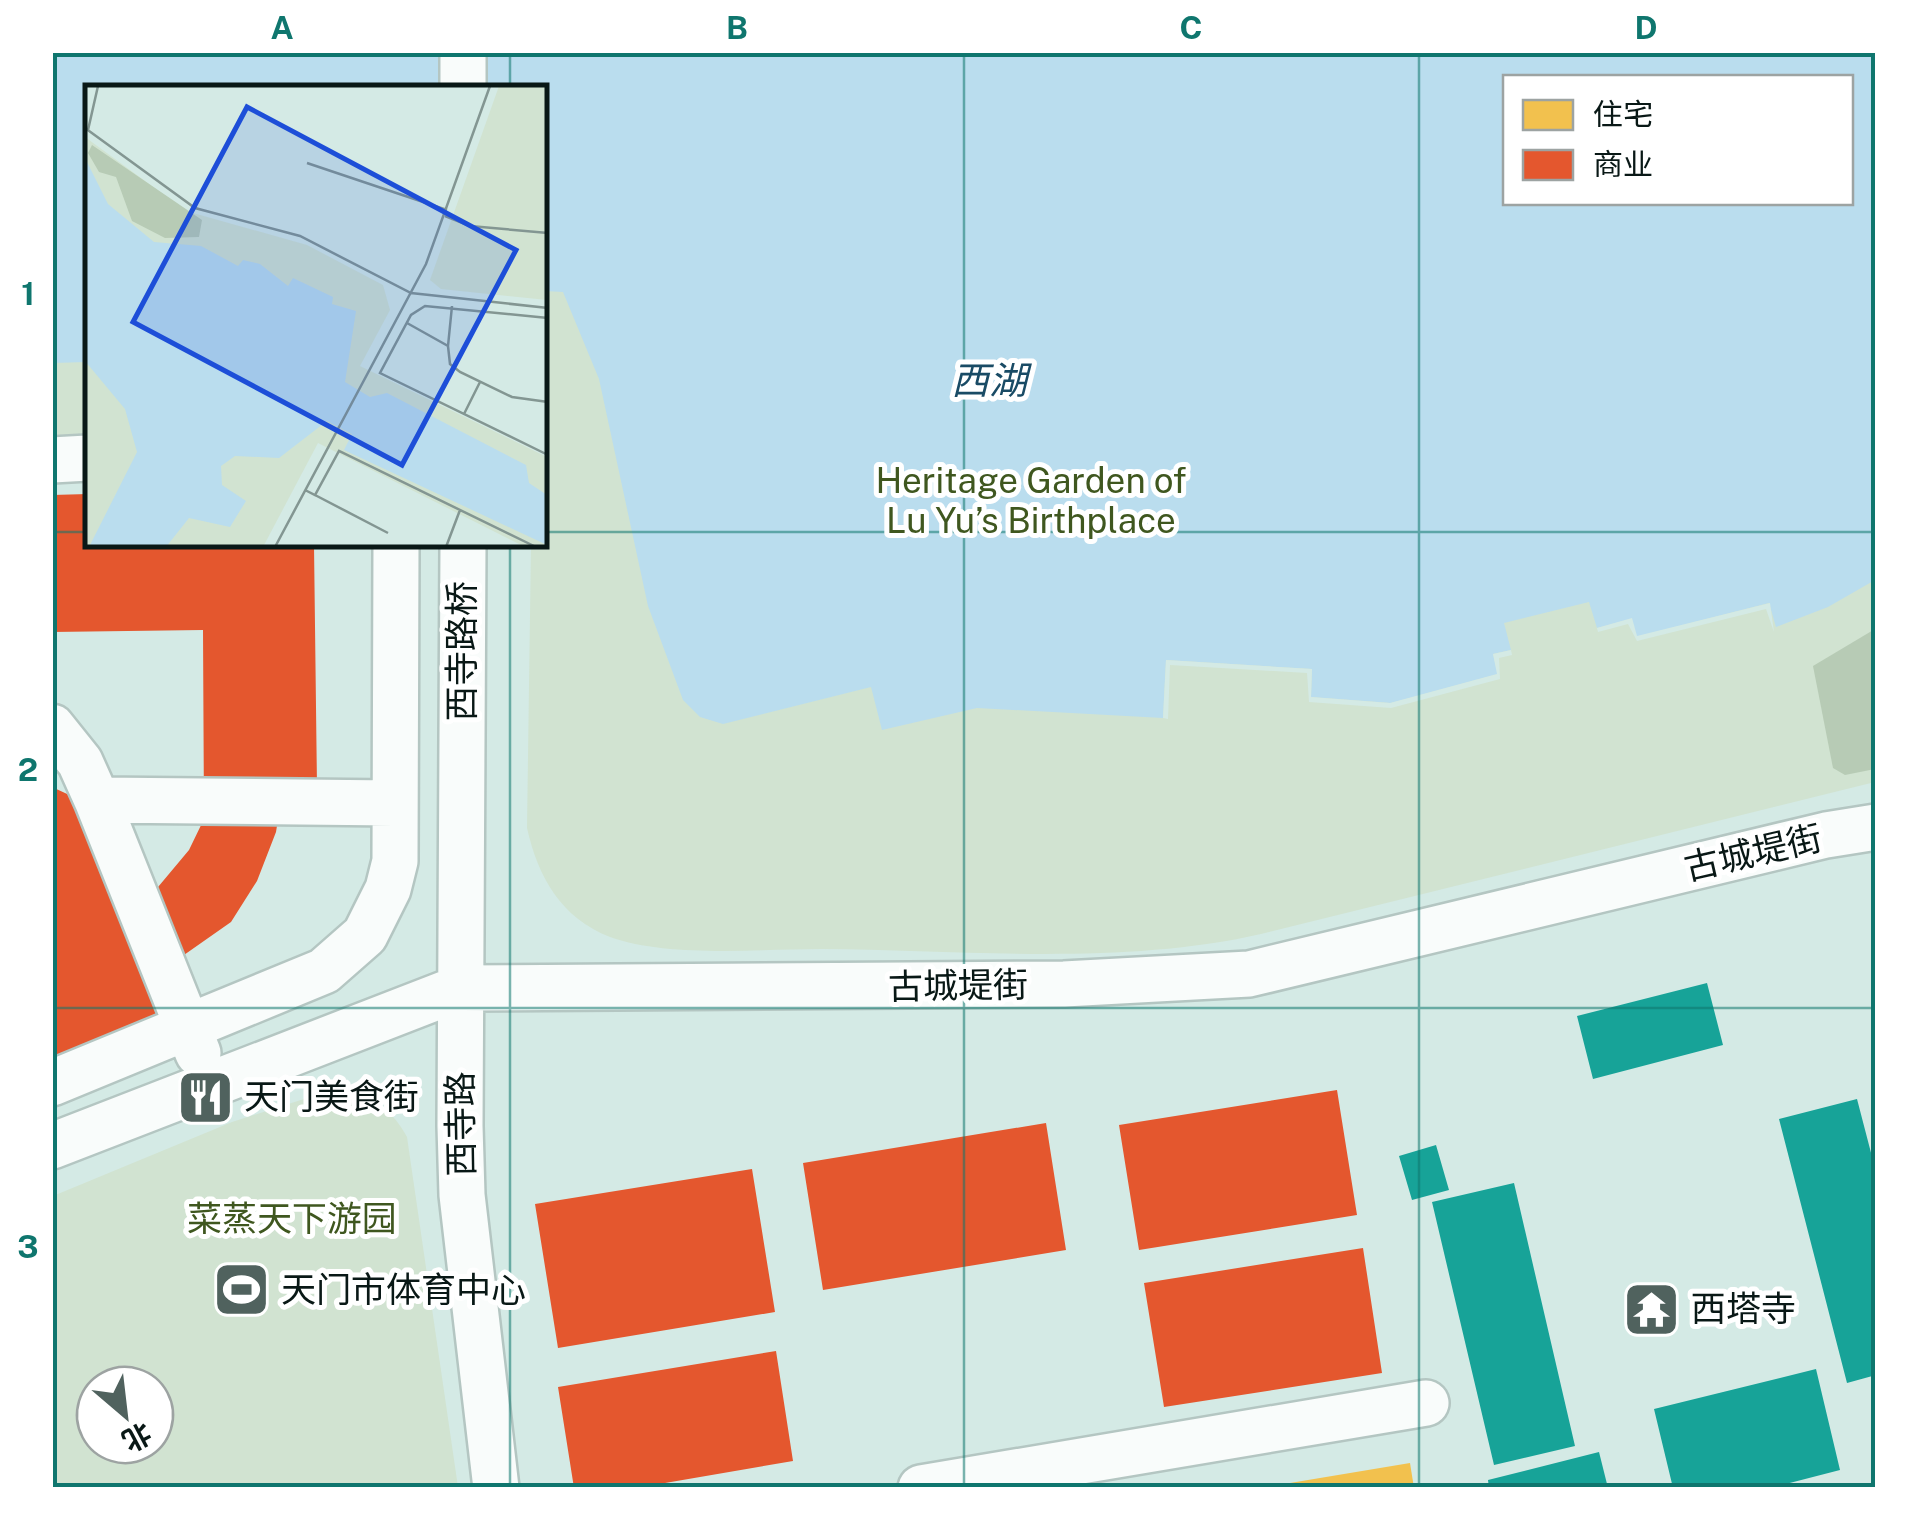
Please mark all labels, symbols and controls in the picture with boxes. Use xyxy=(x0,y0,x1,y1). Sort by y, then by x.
text: A xyxy=(270,9,294,46)
text: B xyxy=(726,9,748,46)
text: C xyxy=(1180,9,1202,46)
text: D xyxy=(1634,9,1658,46)
legend xyxy=(1503,75,1853,205)
inset map xyxy=(85,85,548,548)
text: 住宅 xyxy=(1593,96,1653,132)
text: 商业 xyxy=(1593,146,1653,182)
text: 1 xyxy=(21,275,35,312)
water label: 西湖 xyxy=(951,358,1032,403)
park label: Heritage Garden of Lu Yu’s Birthplace xyxy=(875,460,1187,541)
street label: 西寺路桥 xyxy=(441,581,482,721)
text: 2 xyxy=(18,751,38,788)
street label: 古城堤街 xyxy=(1680,817,1826,888)
street label: 古城堤街 xyxy=(888,964,1028,1007)
restaurant icon: 天门美食街 xyxy=(175,1067,235,1127)
street label: 西寺路 xyxy=(439,1071,482,1177)
place label: 天门美食街 xyxy=(244,1076,419,1117)
park label: 菜蒸天下游园 xyxy=(187,1198,397,1239)
text: 3 xyxy=(17,1228,39,1265)
sports icon: 天门市体育中心 xyxy=(212,1260,272,1320)
place label: 天门市体育中心 xyxy=(281,1269,526,1310)
temple icon: 西塔寺 xyxy=(1622,1279,1682,1339)
place label: 西塔寺 xyxy=(1691,1288,1796,1329)
north arrow xyxy=(75,1365,175,1465)
text: 北 xyxy=(117,1416,157,1459)

